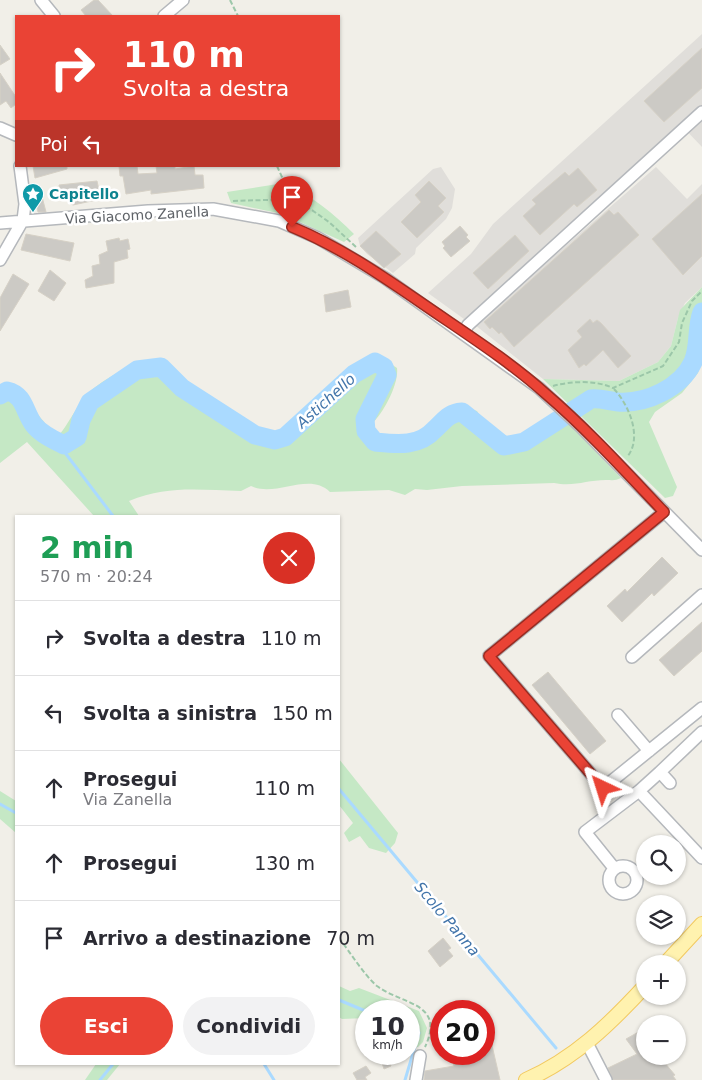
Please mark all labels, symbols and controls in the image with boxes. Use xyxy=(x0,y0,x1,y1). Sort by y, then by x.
icon: right xyxy=(40,35,105,100)
text: 110 m xyxy=(123,35,245,75)
text: Svolta a destra xyxy=(123,76,289,101)
icon: left xyxy=(78,130,106,158)
text: Poi xyxy=(40,133,68,155)
pin xyxy=(271,176,313,227)
place icon: Capitello xyxy=(21,182,45,213)
icon: arrive xyxy=(278,183,306,211)
place label: Capitello xyxy=(49,186,119,202)
street label: Via Giacomo Zanella xyxy=(64,203,210,227)
water label: Astichello xyxy=(292,370,359,433)
text: 2 min xyxy=(40,530,134,565)
button: close xyxy=(263,532,315,584)
text: 570 m · 20:24 xyxy=(40,567,153,586)
icon: right xyxy=(40,624,68,652)
text: Svolta a destra xyxy=(83,627,246,649)
text: 110 m xyxy=(261,627,322,649)
icon: left xyxy=(40,699,68,727)
text: Svolta a sinistra xyxy=(83,702,257,724)
text: 150 m xyxy=(272,702,333,724)
position arrow xyxy=(576,761,628,813)
text: Prosegui xyxy=(83,768,177,790)
icon: ahead xyxy=(40,774,68,802)
text: 110 m xyxy=(254,777,315,799)
text: Via Zanella xyxy=(83,790,172,809)
map controls xyxy=(636,835,686,1065)
button: search xyxy=(636,835,686,885)
icon: ahead xyxy=(40,849,68,877)
text: Prosegui xyxy=(83,852,177,874)
text: 130 m xyxy=(254,852,315,874)
water label: Scolo Panna xyxy=(411,878,483,960)
button: layers xyxy=(636,895,686,945)
icon: arrive xyxy=(40,924,68,952)
text: Arrivo a destinazione xyxy=(83,927,311,949)
text: 70 m xyxy=(326,927,375,949)
button: + xyxy=(636,955,686,1005)
button: Esci xyxy=(40,997,173,1055)
button: Condividi xyxy=(183,997,315,1055)
speed limit sign: 20 xyxy=(430,1000,495,1065)
text: 10 xyxy=(370,1012,405,1041)
button: − xyxy=(636,1015,686,1065)
text: km/h xyxy=(372,1038,403,1052)

